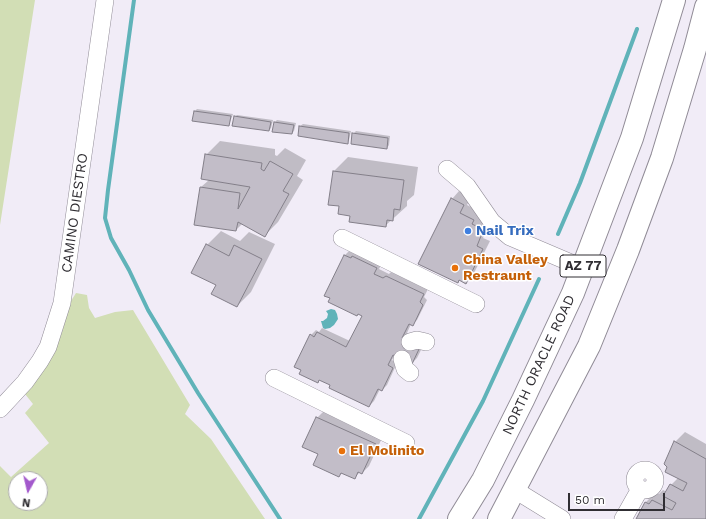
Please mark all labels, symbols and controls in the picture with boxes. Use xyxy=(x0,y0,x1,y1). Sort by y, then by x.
street label: CAMINO DIESTRO xyxy=(58,152,92,274)
place label: Nail Trix xyxy=(476,223,534,239)
marker: Nail Trix xyxy=(463,226,473,236)
place label: China Valley Restraunt xyxy=(463,252,548,284)
road number: AZ 77 xyxy=(560,255,606,277)
marker: China Valley Restraunt xyxy=(450,263,460,273)
street label: NORTH ORACLE ROAD xyxy=(499,292,579,438)
place label: El Molinito xyxy=(350,443,424,459)
marker: El Molinito xyxy=(337,446,347,456)
north arrow xyxy=(8,471,48,511)
scale bar xyxy=(570,485,667,511)
text: 50 m xyxy=(575,493,605,507)
text: N xyxy=(21,495,31,509)

